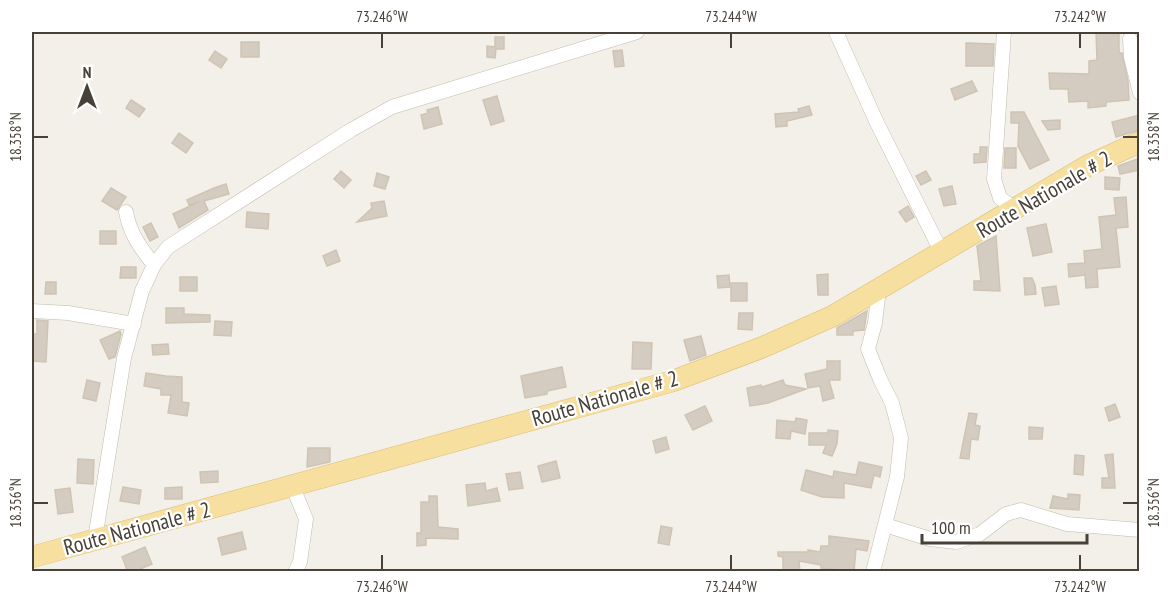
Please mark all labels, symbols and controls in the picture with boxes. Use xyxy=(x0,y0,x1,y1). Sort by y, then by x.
text: 73.246°W xyxy=(356,7,408,26)
text: 73.244°W xyxy=(705,7,757,26)
text: 73.242°W xyxy=(1054,7,1106,26)
north arrow xyxy=(57,57,117,117)
text: N xyxy=(83,62,91,82)
text: 18.358°N xyxy=(6,112,25,162)
text: 18.358°N xyxy=(1144,112,1163,162)
street label: Route Nationale # 2 xyxy=(972,144,1116,244)
street label: Route Nationale # 2 xyxy=(528,364,682,432)
text: 18.356°N xyxy=(6,478,25,528)
text: 18.356°N xyxy=(1144,478,1163,528)
street label: Route Nationale # 2 xyxy=(60,495,214,561)
scale bar xyxy=(922,507,1087,545)
text: 100 m xyxy=(931,516,971,539)
text: 73.246°W xyxy=(356,577,408,596)
text: 73.244°W xyxy=(705,577,757,596)
text: 73.242°W xyxy=(1054,577,1106,596)

